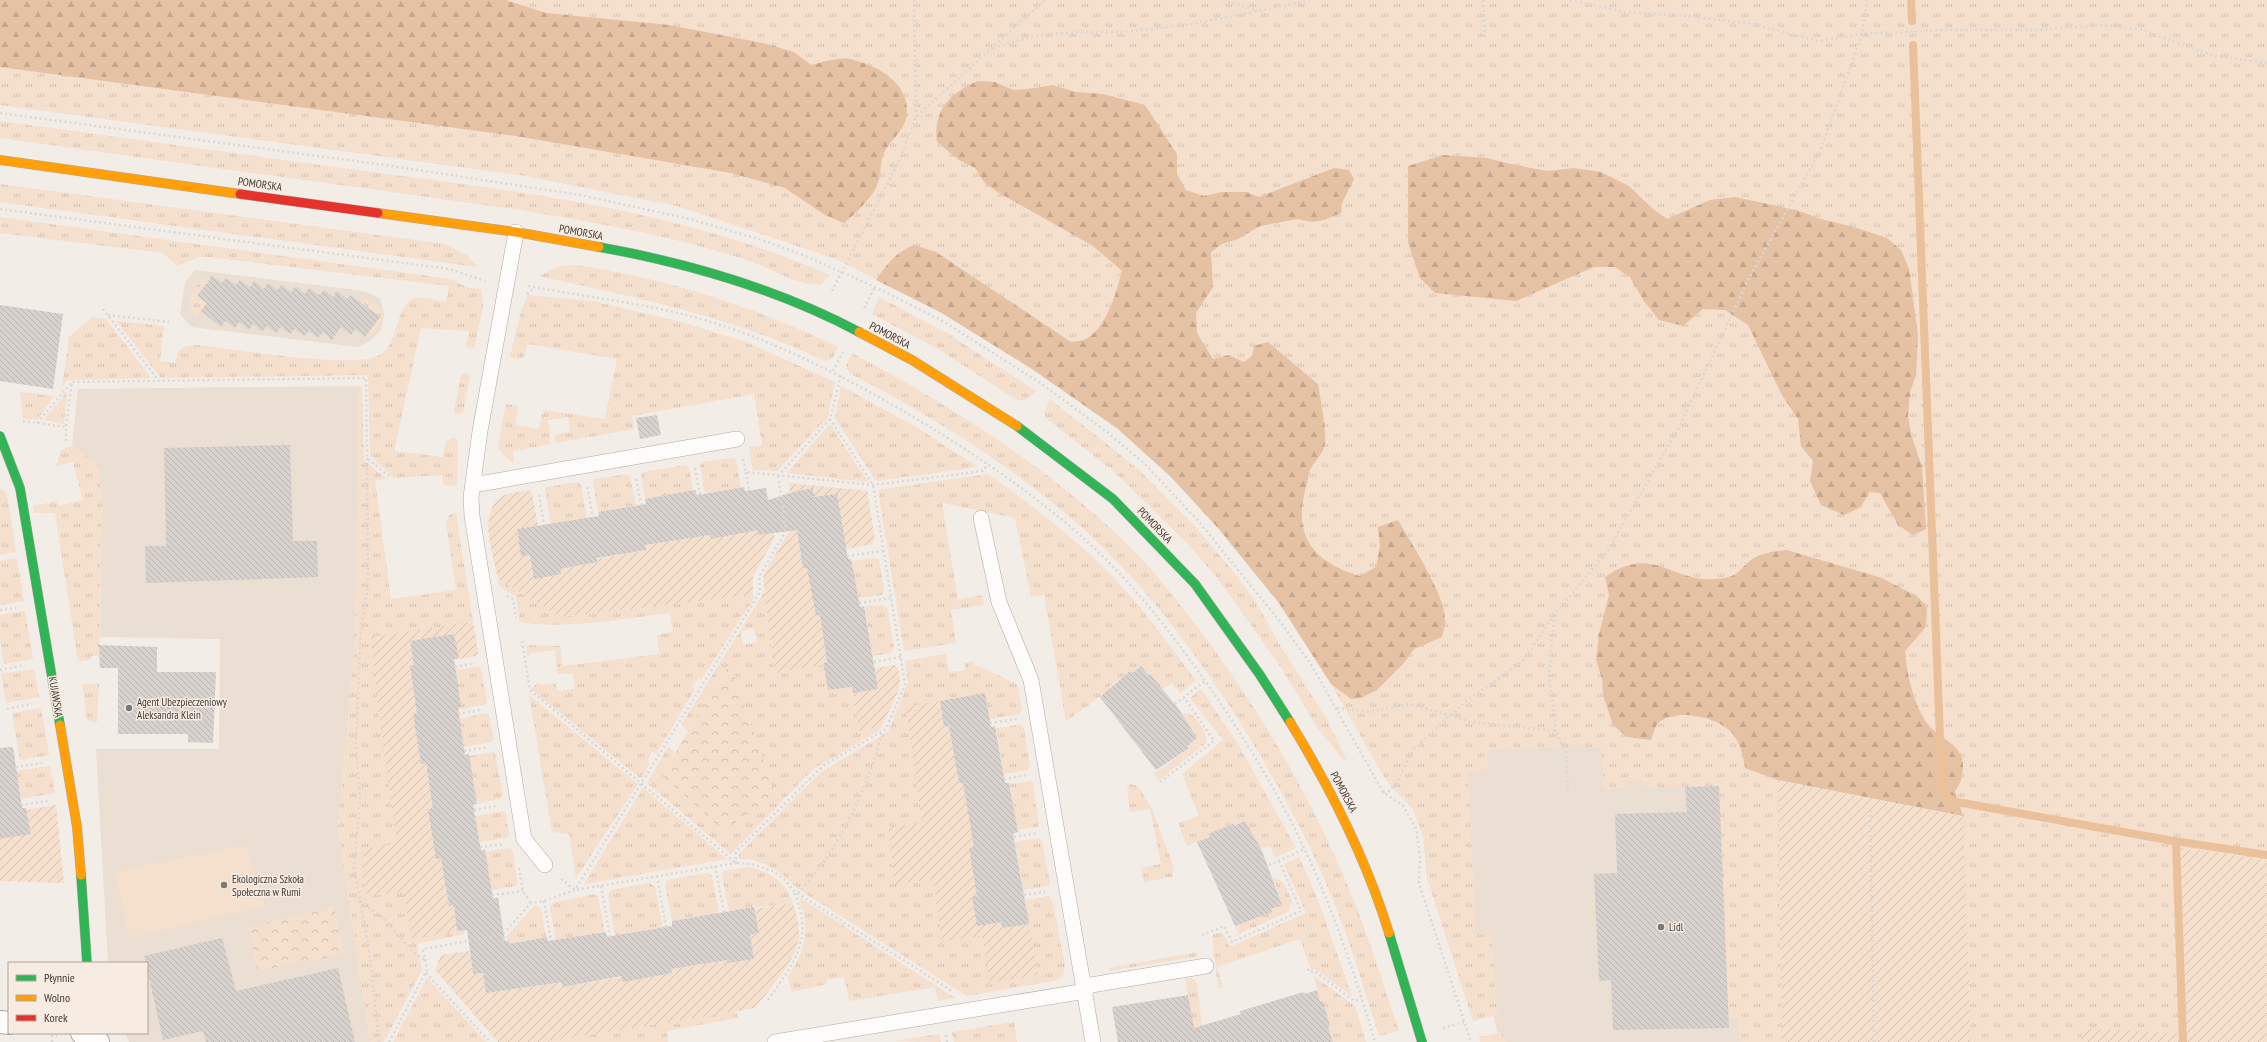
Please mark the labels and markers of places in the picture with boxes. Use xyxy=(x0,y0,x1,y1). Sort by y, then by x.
place label: Agent Ubezpieczeniowy Aleksandra Klein xyxy=(137,695,228,722)
marker: Agent Ubezpieczeniowy Aleksandra Klein xyxy=(124,703,134,713)
place label: Ekologiczna Szkoła Społeczna w Rumi xyxy=(232,872,304,899)
marker: Ekologiczna Szkoła Społeczna w Rumi xyxy=(219,880,229,890)
place label: Lidl xyxy=(1669,920,1684,934)
marker: Lidl xyxy=(1656,922,1666,932)

